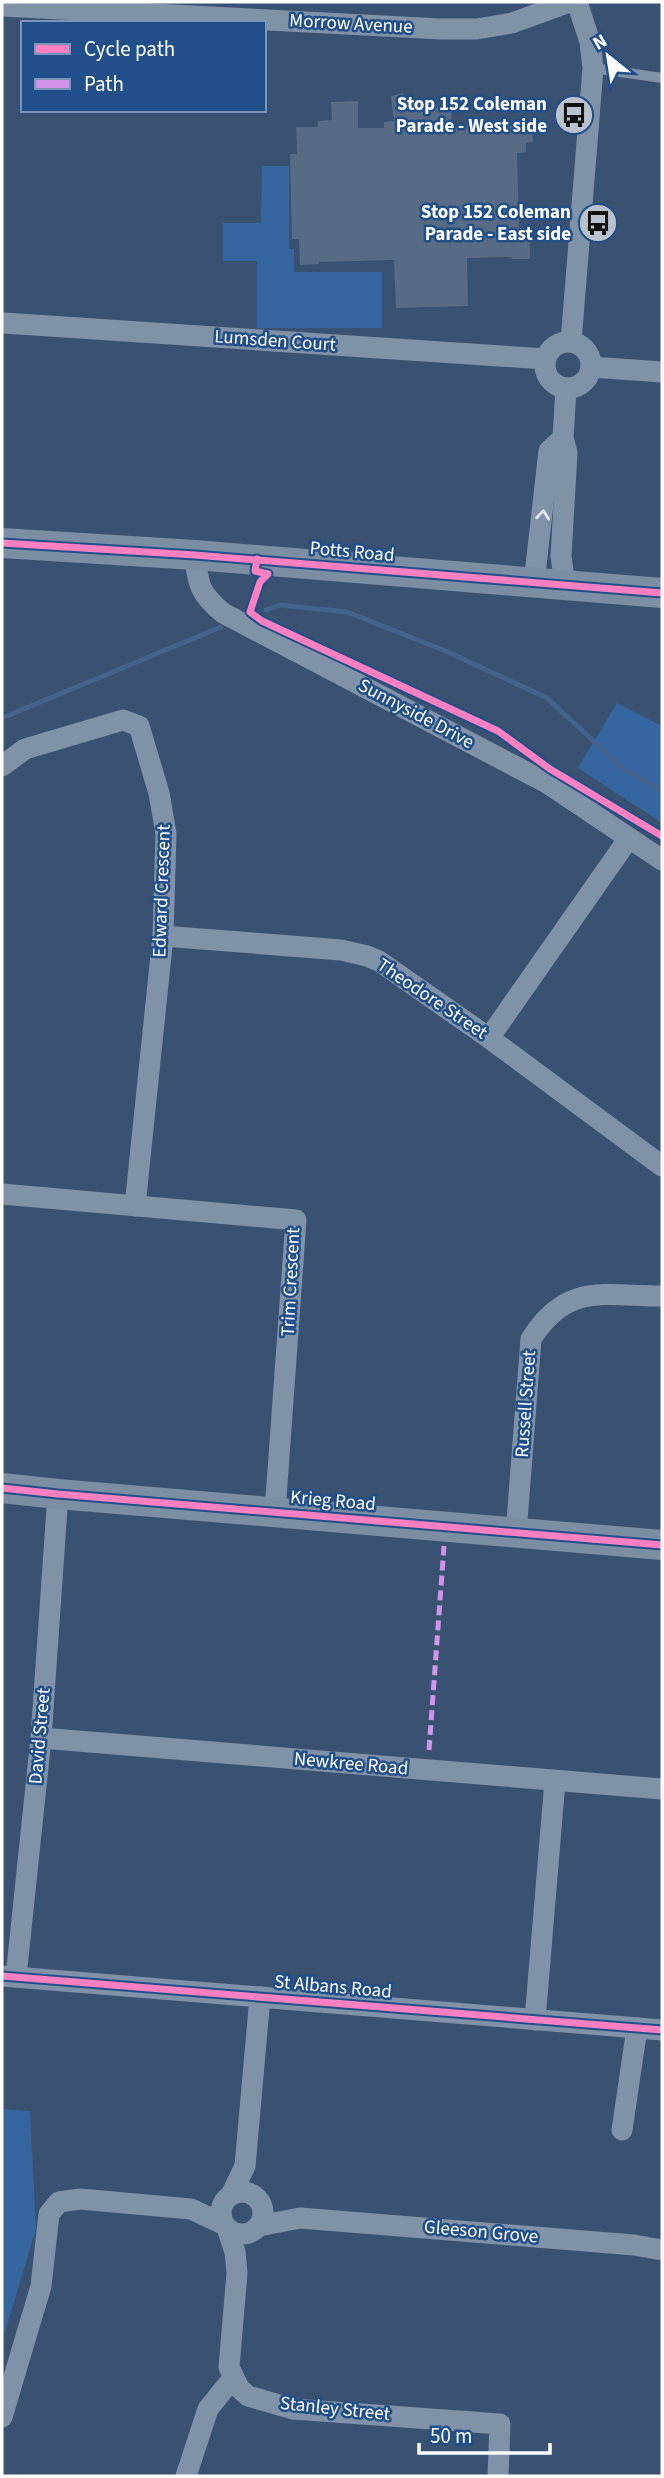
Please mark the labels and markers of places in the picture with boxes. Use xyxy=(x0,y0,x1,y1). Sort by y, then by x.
place label: Stop 152 Coleman Parade - West side xyxy=(396,91,547,140)
bus stop icon: Stop 152 Coleman Parade - West side xyxy=(553,94,595,136)
place label: Stop 152 Coleman Parade - East side xyxy=(421,199,571,248)
bus stop icon: Stop 152 Coleman Parade - East side xyxy=(577,202,619,244)

